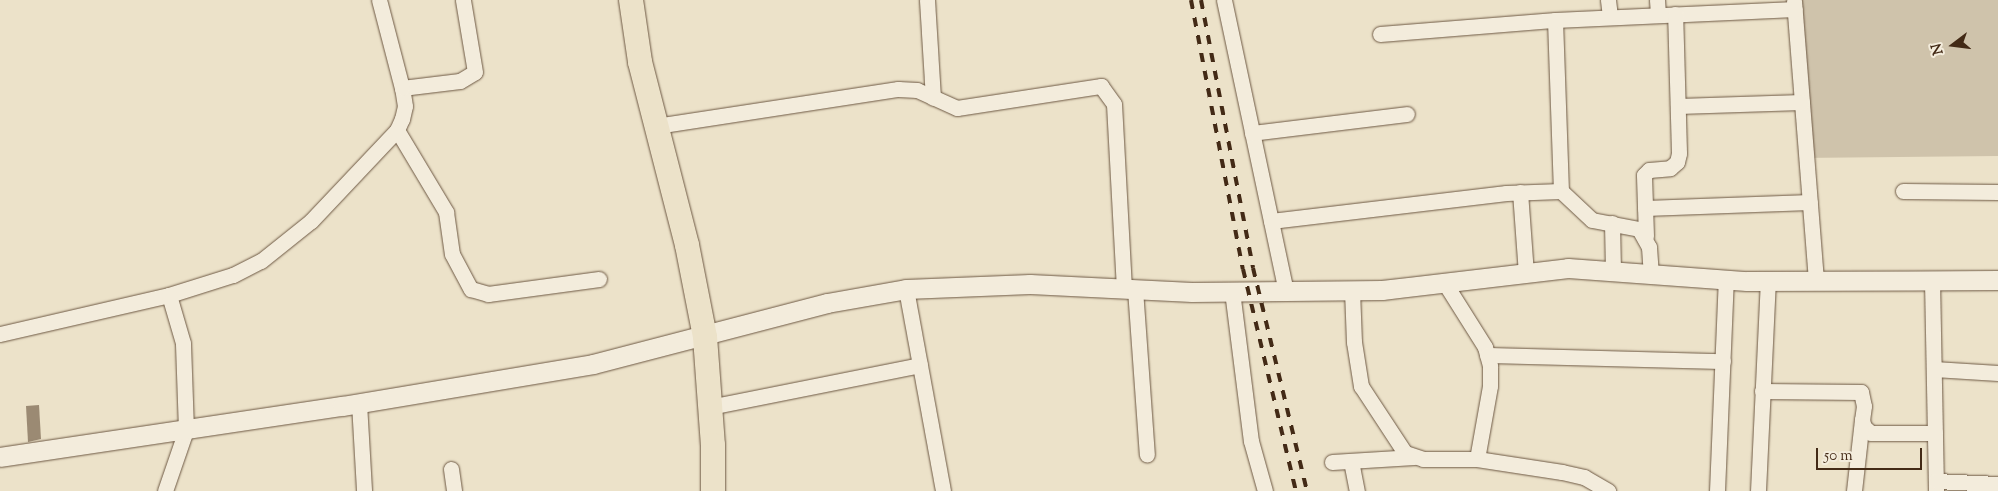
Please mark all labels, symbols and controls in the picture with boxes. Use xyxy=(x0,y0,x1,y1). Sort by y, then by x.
north arrow xyxy=(1928,20,1978,70)
text: N xyxy=(1927,41,1950,57)
scale bar xyxy=(1818,438,1924,470)
text: 50 m xyxy=(1824,446,1853,467)

